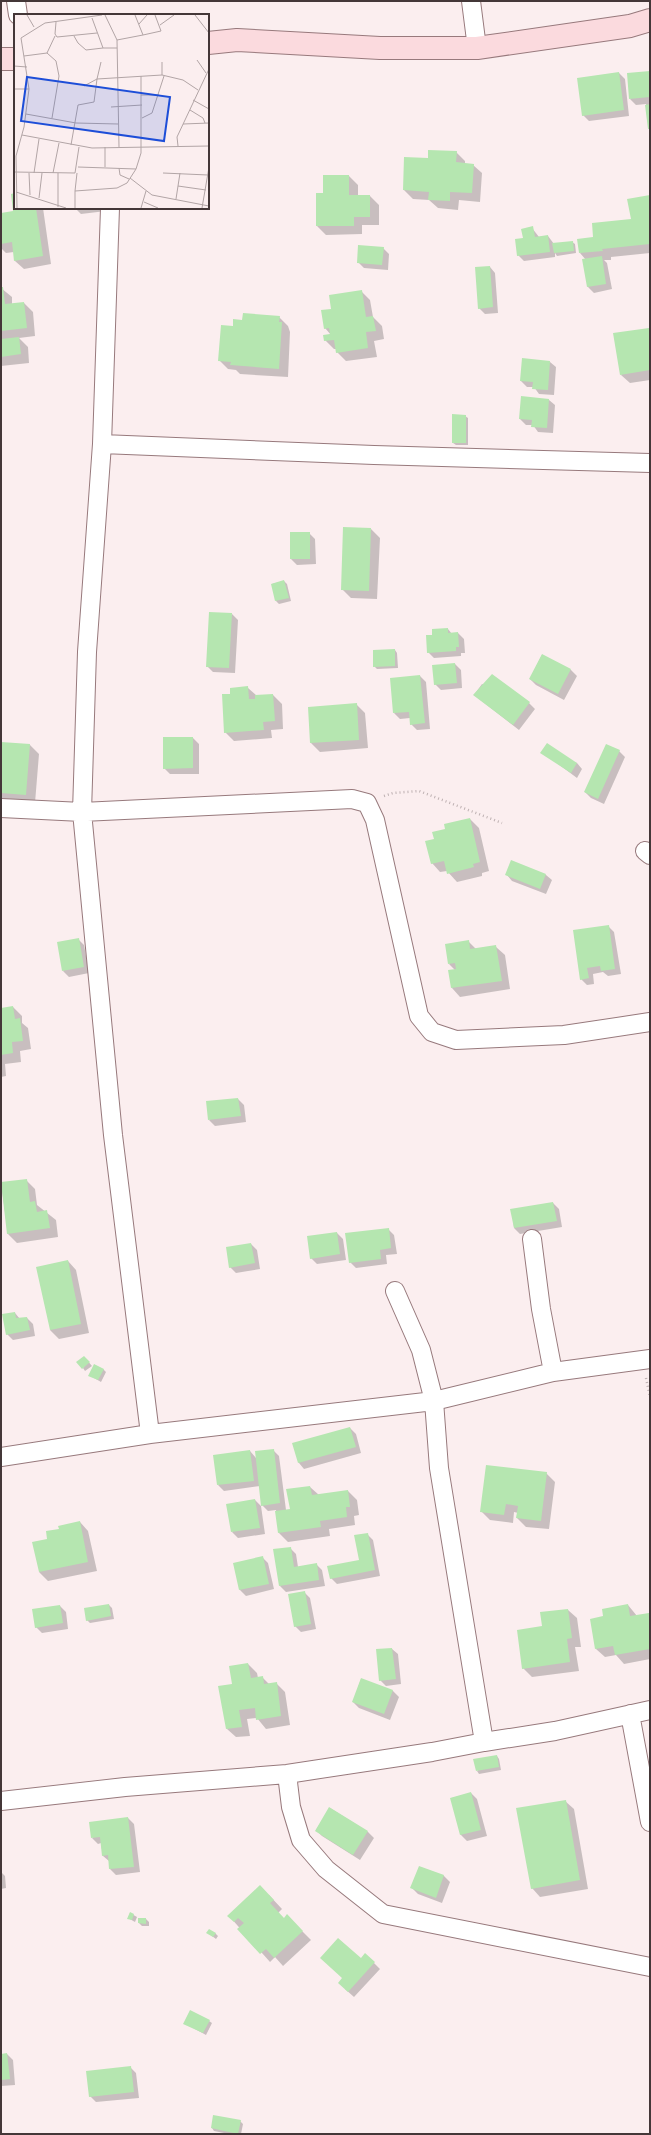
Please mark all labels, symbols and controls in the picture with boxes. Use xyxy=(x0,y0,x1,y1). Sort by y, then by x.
inset map xyxy=(14,14,209,209)

